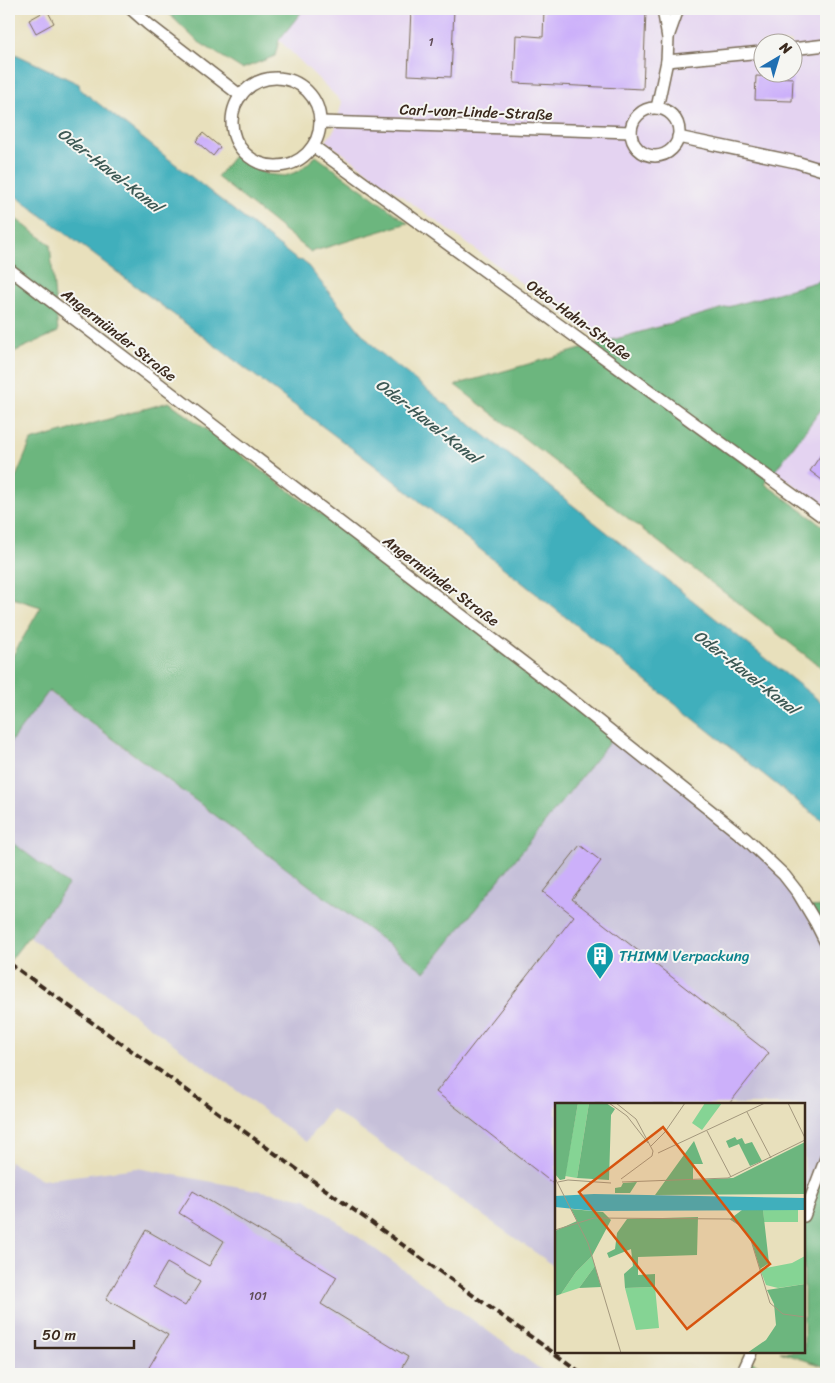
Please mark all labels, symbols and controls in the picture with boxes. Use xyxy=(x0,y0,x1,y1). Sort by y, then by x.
house number: 1 xyxy=(428,31,434,53)
north arrow xyxy=(752,32,802,82)
text: N xyxy=(773,35,797,61)
street label: Carl-von-Linde-Straße xyxy=(399,96,553,128)
water label: Oder-Havel-Kanal xyxy=(51,120,171,222)
street label: Otto-Hahn-Straße xyxy=(521,273,637,367)
street label: Angermünder Straße xyxy=(55,281,183,389)
water label: Oder-Havel-Kanal xyxy=(369,371,489,473)
street label: Angermünder Straße xyxy=(376,528,505,634)
water label: Oder-Havel-Kanal xyxy=(687,622,807,724)
building icon: THIMM Verpackung xyxy=(585,941,615,980)
place label: THIMM Verpackung xyxy=(619,943,750,969)
inset map xyxy=(555,1103,805,1353)
house number: 101 xyxy=(249,1285,267,1307)
scale bar xyxy=(35,1318,134,1350)
text: 50 m xyxy=(42,1322,77,1348)

